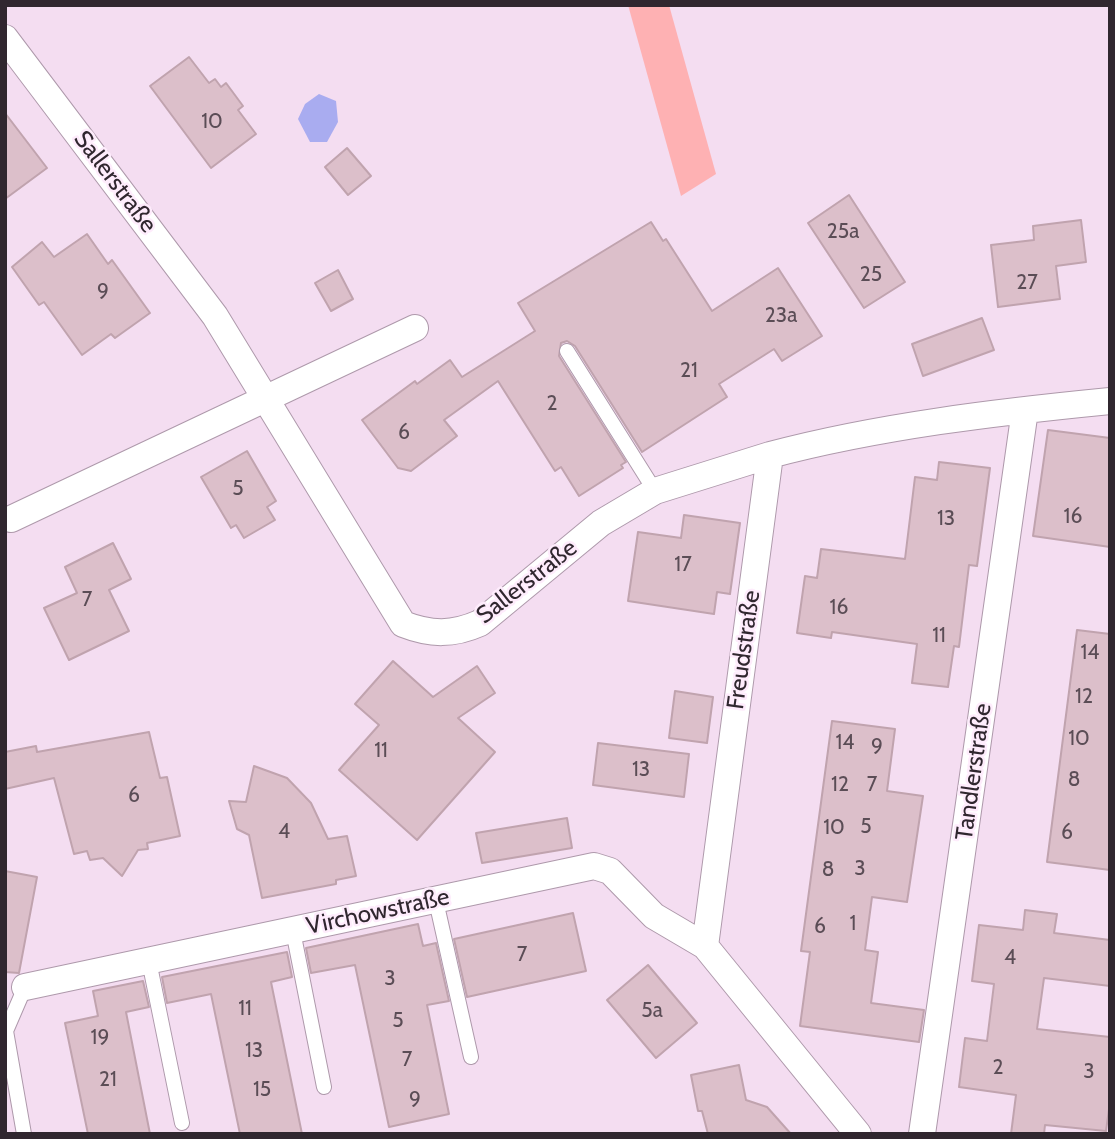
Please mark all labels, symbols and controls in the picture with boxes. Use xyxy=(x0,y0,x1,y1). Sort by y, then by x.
house number: 10 xyxy=(201,109,223,135)
street label: Sallerstraße xyxy=(68,126,162,238)
house number: 25a xyxy=(827,219,859,245)
house number: 25 xyxy=(860,262,882,288)
house number: 27 xyxy=(1016,270,1038,296)
house number: 9 xyxy=(97,279,109,305)
house number: 23a xyxy=(765,303,797,329)
house number: 21 xyxy=(680,358,698,384)
house number: 2 xyxy=(546,391,558,417)
house number: 6 xyxy=(398,420,410,446)
house number: 5 xyxy=(232,476,244,502)
house number: 16 xyxy=(1064,504,1082,530)
house number: 13 xyxy=(937,506,955,532)
street label: Sallerstraße xyxy=(471,534,583,630)
house number: 17 xyxy=(674,552,692,578)
house number: 7 xyxy=(82,587,92,613)
street label: Freudstraße xyxy=(721,589,767,711)
house number: 16 xyxy=(830,595,848,621)
house number: 11 xyxy=(932,623,946,649)
house number: 14 xyxy=(1081,640,1099,666)
house number: 12 xyxy=(1075,684,1093,710)
street label: Tandlerstraße xyxy=(950,702,998,842)
house number: 10 xyxy=(1068,726,1090,752)
house number: 14 xyxy=(836,730,854,756)
house number: 9 xyxy=(871,734,883,760)
house number: 11 xyxy=(374,738,388,764)
house number: 13 xyxy=(632,757,650,783)
house number: 8 xyxy=(1068,767,1080,793)
house number: 12 xyxy=(831,772,849,798)
house number: 7 xyxy=(867,772,877,798)
house number: 6 xyxy=(128,783,140,809)
house number: 5 xyxy=(860,814,872,840)
house number: 10 xyxy=(823,815,845,841)
house number: 4 xyxy=(278,819,290,845)
house number: 6 xyxy=(1061,820,1073,846)
house number: 3 xyxy=(854,856,866,882)
house number: 8 xyxy=(822,857,834,883)
street label: Virchowstraße xyxy=(304,883,452,941)
house number: 1 xyxy=(850,911,856,937)
house number: 6 xyxy=(814,914,826,940)
house number: 7 xyxy=(517,942,527,968)
house number: 4 xyxy=(1004,945,1016,971)
house number: 3 xyxy=(384,966,396,992)
house number: 11 xyxy=(238,996,252,1022)
house number: 5a xyxy=(641,998,663,1024)
house number: 5 xyxy=(392,1008,404,1034)
house number: 19 xyxy=(91,1025,109,1051)
house number: 13 xyxy=(245,1038,263,1064)
house number: 7 xyxy=(402,1047,412,1073)
house number: 2 xyxy=(992,1055,1004,1081)
house number: 3 xyxy=(1083,1059,1095,1085)
house number: 21 xyxy=(99,1067,117,1093)
house number: 15 xyxy=(253,1077,271,1103)
house number: 9 xyxy=(409,1087,421,1113)

